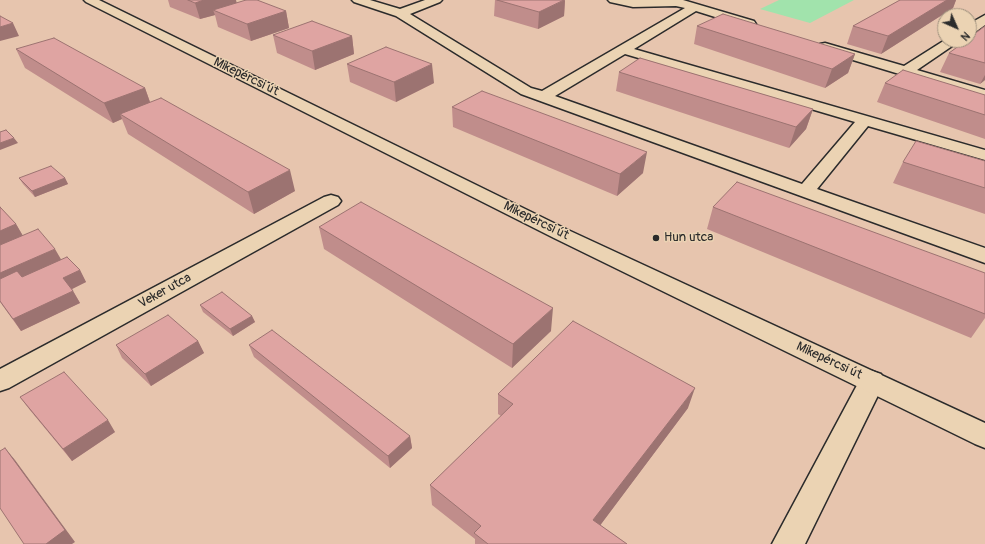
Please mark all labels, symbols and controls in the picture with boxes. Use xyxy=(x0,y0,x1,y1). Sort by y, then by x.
north arrow xyxy=(937,8,977,48)
text: N xyxy=(958,29,972,43)
street label: Mikepércsi út xyxy=(211,54,281,100)
street label: Mikepércsi út xyxy=(501,198,571,244)
place label: Hun utca xyxy=(664,230,713,246)
marker: Hun utca xyxy=(651,233,661,243)
street label: Veker utca xyxy=(136,270,194,312)
street label: Mikepércsi út xyxy=(794,339,864,383)

